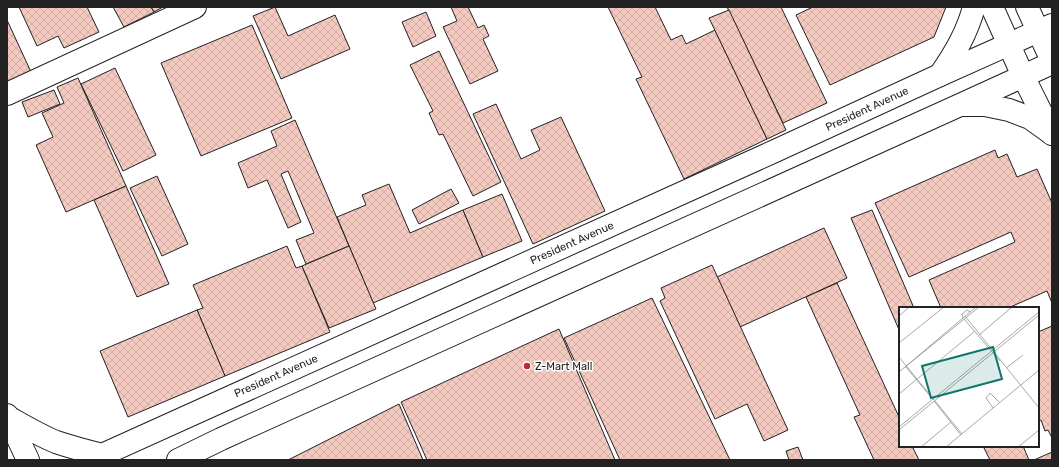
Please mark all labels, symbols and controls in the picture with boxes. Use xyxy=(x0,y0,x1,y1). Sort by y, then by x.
street label: President Avenue xyxy=(823,84,911,134)
street label: President Avenue xyxy=(528,219,616,267)
inset map xyxy=(899,307,1039,447)
street label: President Avenue xyxy=(232,352,320,400)
place label: Z-Mart Mall xyxy=(535,360,592,373)
marker: Z-Mart Mall xyxy=(522,361,532,371)

